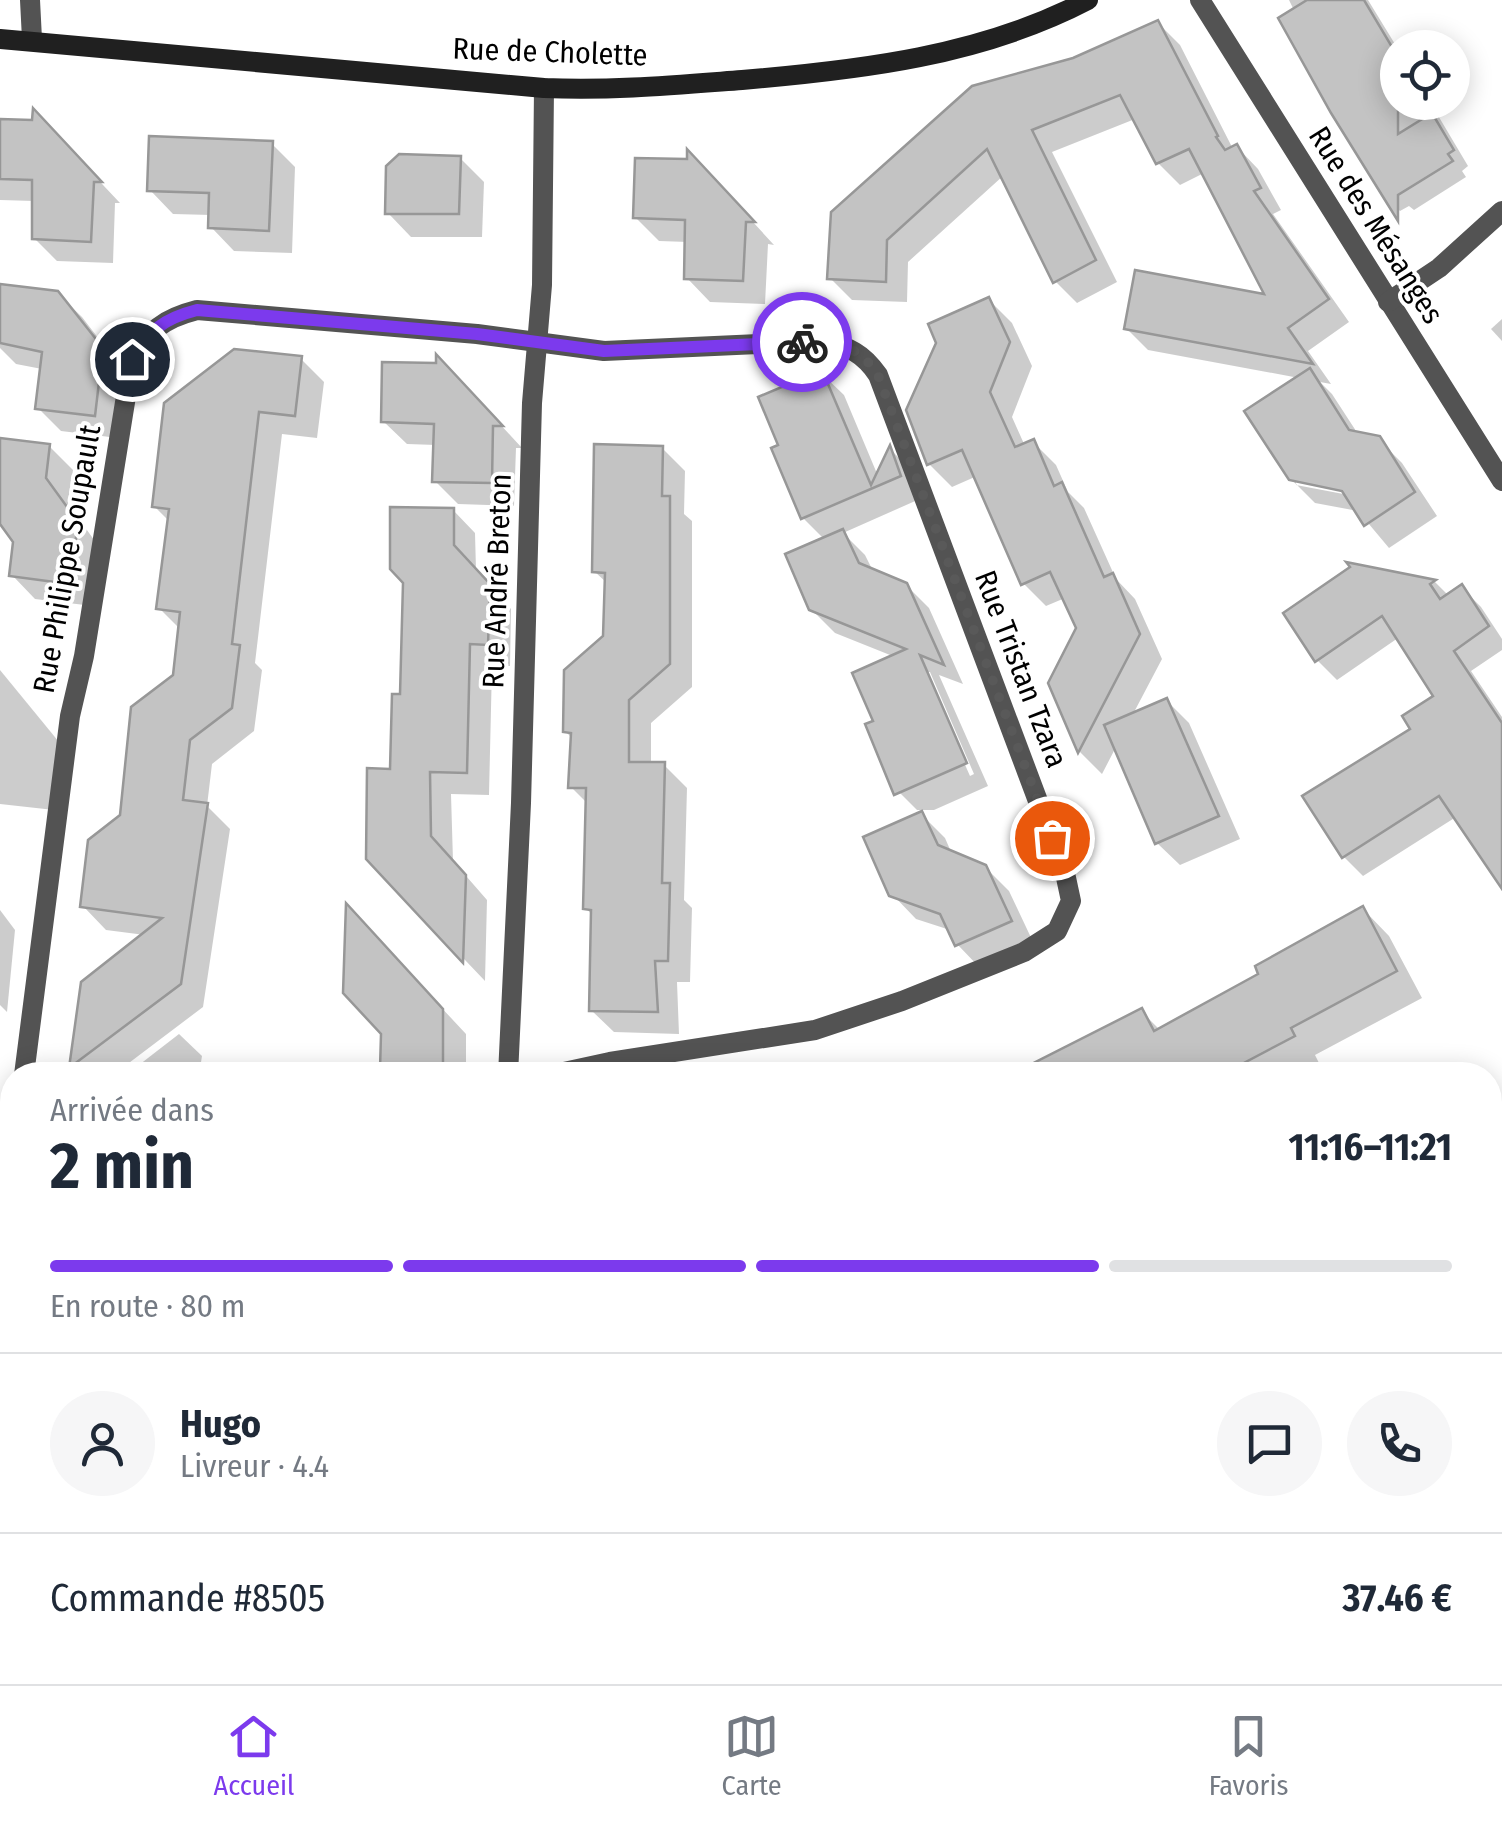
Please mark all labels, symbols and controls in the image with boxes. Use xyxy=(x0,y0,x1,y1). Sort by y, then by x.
map controls xyxy=(1380,30,1470,120)
button: locate xyxy=(1380,30,1470,120)
street label: Rue de Cholette xyxy=(452,31,648,73)
street label: Rue des Mésanges xyxy=(1301,120,1451,330)
courier xyxy=(752,292,852,392)
icon: bike xyxy=(775,315,830,370)
pin xyxy=(90,317,175,402)
icon: home xyxy=(105,332,160,387)
street label: Rue Philippe Soupault xyxy=(26,422,108,696)
street label: Rue André Breton xyxy=(475,473,519,689)
street label: Rue Tristan Tzara xyxy=(967,565,1075,773)
pin xyxy=(1010,796,1095,881)
icon: bag xyxy=(1025,811,1080,866)
text: Arrivée dans xyxy=(50,1091,214,1129)
text: 11:16–11:21 xyxy=(1289,1124,1452,1170)
text: 2 min xyxy=(50,1127,194,1205)
text: En route · 80 m xyxy=(50,1287,245,1325)
button: person xyxy=(50,1391,155,1496)
button: chat xyxy=(1217,1391,1322,1496)
button: phone xyxy=(1347,1391,1452,1496)
text: Hugo xyxy=(180,1401,261,1447)
text: Livreur · 4.4 xyxy=(180,1447,329,1485)
text: Commande #8505 xyxy=(50,1575,325,1621)
text: 37.46 € xyxy=(1342,1575,1452,1621)
tab: Accueil xyxy=(214,1709,294,1802)
tab: Carte xyxy=(722,1709,782,1802)
tab: Favoris xyxy=(1209,1709,1288,1802)

